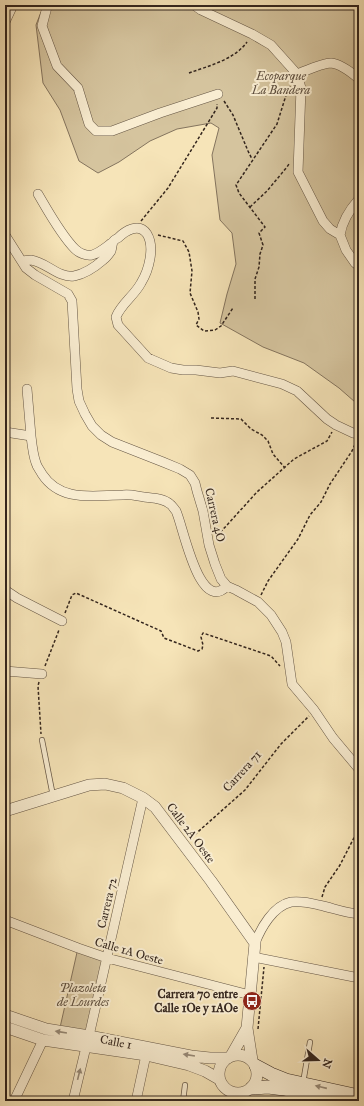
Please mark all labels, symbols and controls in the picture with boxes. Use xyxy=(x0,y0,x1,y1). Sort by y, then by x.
park label: Ecoparque La Bandera xyxy=(251,69,310,97)
street label: Carrera 4O xyxy=(202,487,228,543)
street label: Carrera 71 xyxy=(220,747,264,794)
street label: Calle 2A Oeste xyxy=(164,800,218,866)
street label: Carrera 72 xyxy=(94,876,120,930)
street label: Calle 1A Oeste xyxy=(93,935,165,967)
park label: Plazoleta de Lourdes xyxy=(56,981,109,1009)
place label: Carrera 70 entre Calle 1Oe y 1AOe xyxy=(154,987,238,1016)
bus stop icon: Carrera 70 entre Calle 1Oe y 1AOe xyxy=(241,990,263,1012)
one-way arrow xyxy=(55,1029,68,1035)
street label: Calle 1 xyxy=(99,1032,133,1052)
north arrow xyxy=(298,1040,338,1080)
one-way arrow xyxy=(183,1052,195,1058)
text: N xyxy=(319,1057,335,1070)
one-way arrow xyxy=(77,1068,83,1080)
one-way arrow xyxy=(315,1084,327,1090)

